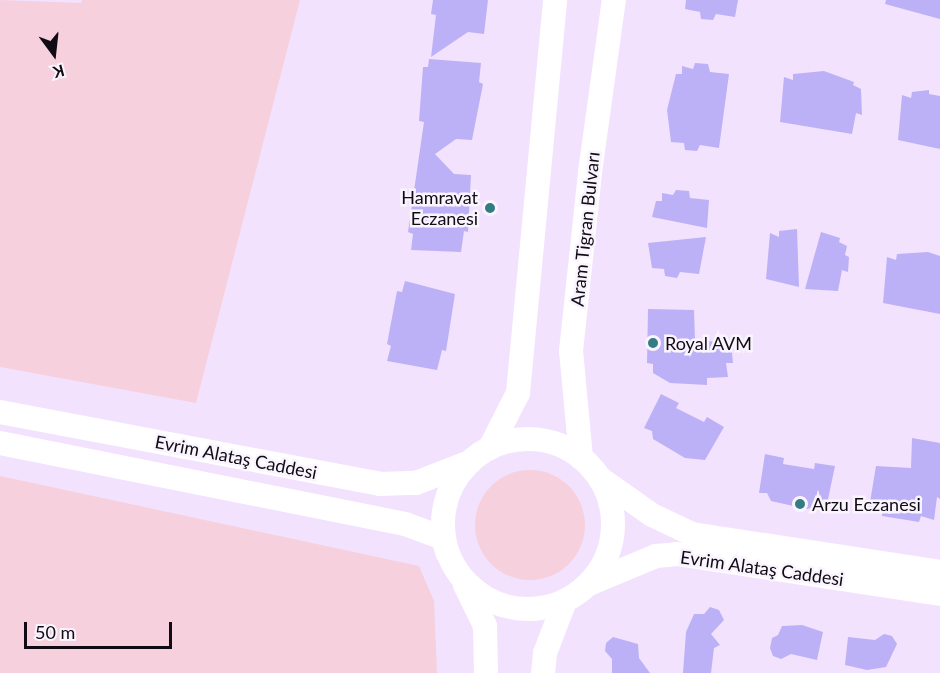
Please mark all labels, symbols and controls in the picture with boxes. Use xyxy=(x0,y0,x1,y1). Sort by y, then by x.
north arrow xyxy=(24,24,84,84)
text: K xyxy=(51,61,67,82)
street label: Aram Tigran Bulvarı xyxy=(566,150,604,308)
place label: Hamravat Eczanesi xyxy=(401,187,478,230)
marker: Hamravat Eczanesi xyxy=(483,201,497,215)
place label: Royal AVM xyxy=(665,332,753,354)
marker: Royal AVM xyxy=(646,336,660,350)
street label: Evrim Alataş Caddesi xyxy=(153,431,319,483)
place label: Arzu Eczanesi xyxy=(812,493,921,515)
marker: Arzu Eczanesi xyxy=(793,497,807,511)
street label: Evrim Alataş Caddesi xyxy=(679,546,845,590)
scale bar xyxy=(27,610,176,648)
text: 50 m xyxy=(35,621,75,643)

